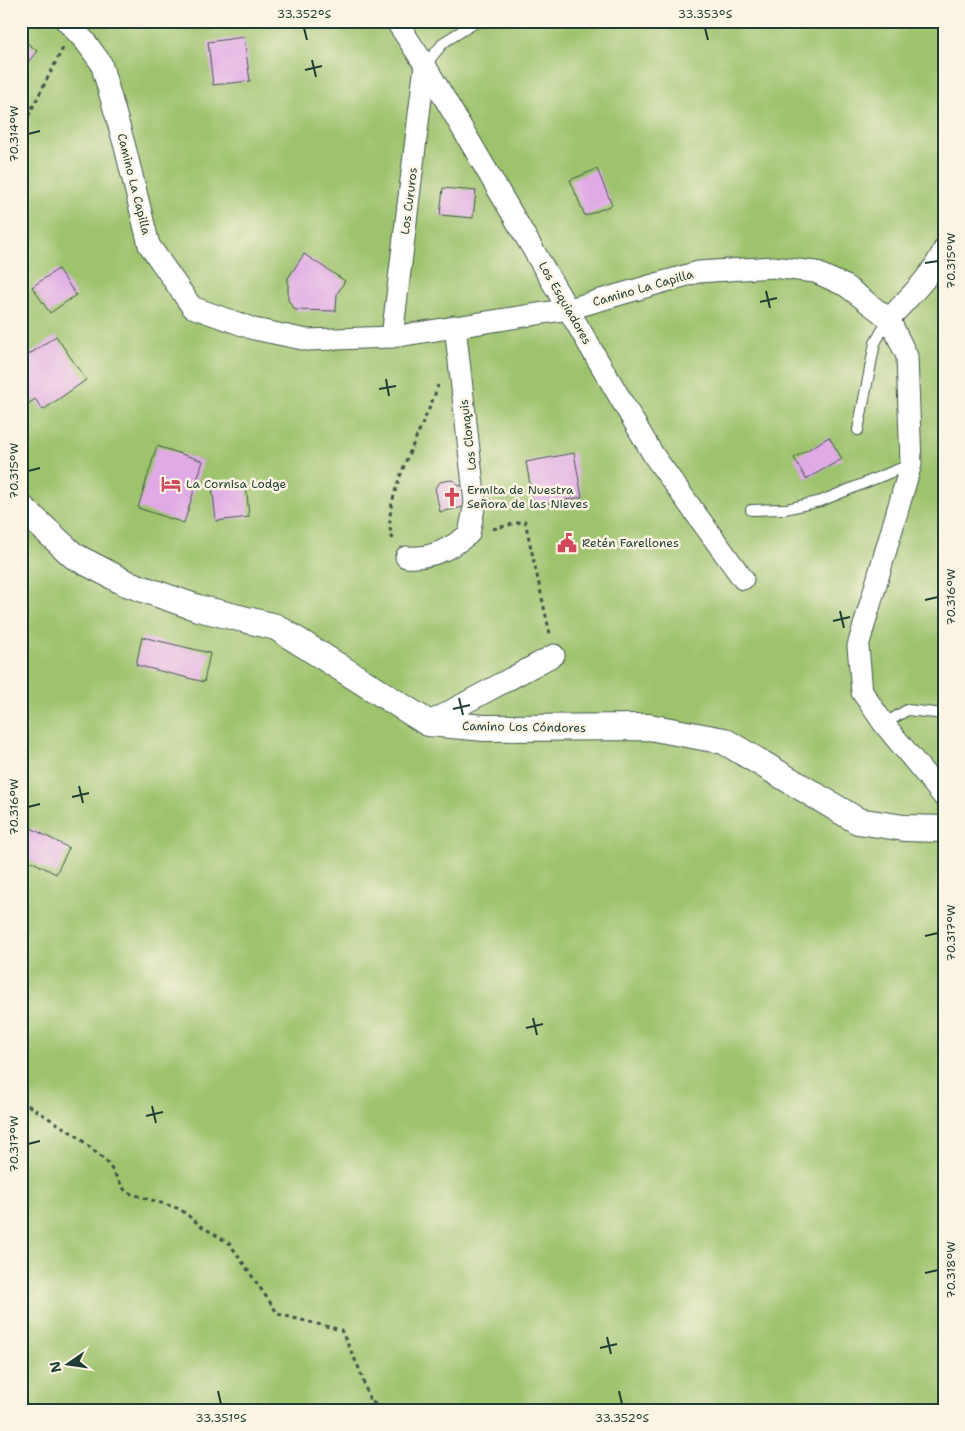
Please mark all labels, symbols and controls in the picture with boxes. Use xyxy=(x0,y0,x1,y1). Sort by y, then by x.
text: 33.352°S xyxy=(277,6,332,22)
text: 33.353°S xyxy=(678,6,733,22)
text: 70.314°W xyxy=(6,105,22,163)
street label: Camino La Capilla xyxy=(114,132,154,237)
street label: Los Cururos xyxy=(397,166,421,236)
text: 70.315°W xyxy=(943,233,959,289)
street label: Los Esquiadores xyxy=(535,259,595,347)
street label: Camino La Capilla xyxy=(591,266,696,310)
street label: Los Clonquis xyxy=(456,398,480,472)
text: 70.315°W xyxy=(6,443,22,499)
hotel icon: La Cornisa Lodge xyxy=(160,473,182,495)
place label: La Cornisa Lodge xyxy=(186,476,286,492)
place label: Ermita de Nuestra Señora de las Nieves xyxy=(467,482,588,512)
church icon: Ermita de Nuestra Señora de las Nieves xyxy=(441,486,463,508)
public building icon: Retén Farellones xyxy=(556,532,578,554)
place label: Retén Farellones xyxy=(582,535,679,551)
text: 70.316°W xyxy=(943,568,959,626)
street label: Camino Los Cóndores xyxy=(462,718,586,736)
text: 70.316°W xyxy=(6,778,22,836)
text: 70.317°W xyxy=(943,905,959,961)
text: 70.317°W xyxy=(6,1116,22,1172)
text: 70.318°W xyxy=(943,1241,959,1299)
north arrow xyxy=(42,1338,92,1388)
text: N xyxy=(45,1359,65,1374)
text: 33.351°S xyxy=(195,1410,247,1426)
text: 33.352°S xyxy=(595,1410,650,1426)

